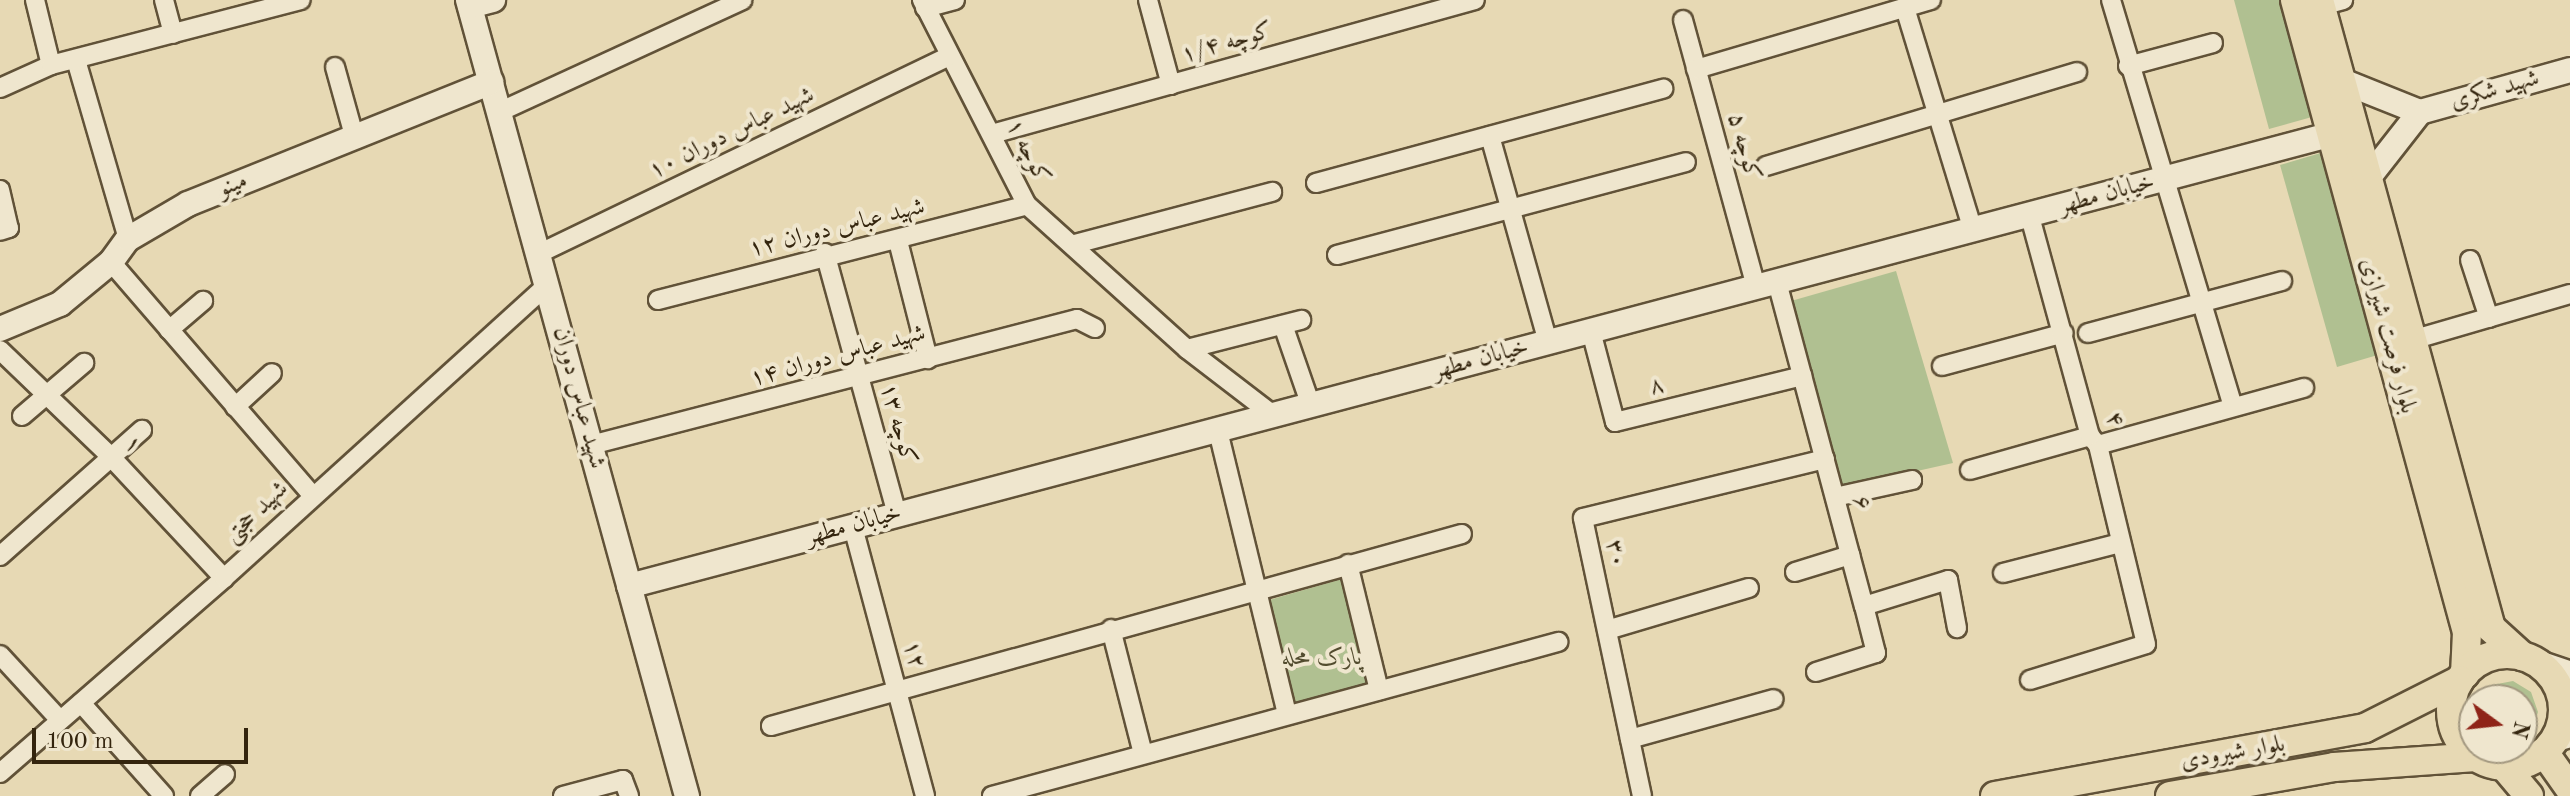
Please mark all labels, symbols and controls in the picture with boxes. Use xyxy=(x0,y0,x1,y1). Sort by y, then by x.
street label: کوچه ۱/۴ xyxy=(1178,17,1276,71)
street label: شهید شکری xyxy=(2447,65,2543,117)
street label: شهید عباس دوران ۱۰ xyxy=(645,82,819,186)
street label: کوچه ۵ xyxy=(1720,110,1766,184)
street label: کوچه ۱ xyxy=(999,115,1055,189)
street label: مینو xyxy=(214,167,252,205)
street label: خیابان مطهر xyxy=(2056,168,2158,222)
street label: شهید عباس دوران ۱۲ xyxy=(746,193,928,265)
street label: بلوار فرصت شیرازی xyxy=(2352,255,2422,417)
street label: شهید عباس دوران ۱۴ xyxy=(747,320,929,394)
street label: شهید عباس دوران xyxy=(545,324,611,472)
street label: خیابان مطهر xyxy=(1430,333,1532,387)
street label: ۸ xyxy=(1647,371,1667,403)
street label: کوچه ۱۳ xyxy=(872,380,922,468)
street label: ۴ xyxy=(2097,408,2129,432)
street label: ۱ xyxy=(117,430,147,460)
street label: شهید حجتی xyxy=(219,476,295,550)
street label: ۶ xyxy=(1845,492,1877,514)
street label: خیابان مطهر xyxy=(803,499,905,553)
street label: ۳۰ xyxy=(1598,537,1632,571)
street label: ۱۲ xyxy=(895,638,931,672)
park label: پارک محله xyxy=(1282,645,1362,673)
north arrow xyxy=(2458,684,2538,764)
scale bar xyxy=(36,712,252,762)
text: N xyxy=(2506,719,2532,741)
text: 100 m xyxy=(46,730,114,754)
street label: بلوار شیرودی xyxy=(2179,731,2287,777)

